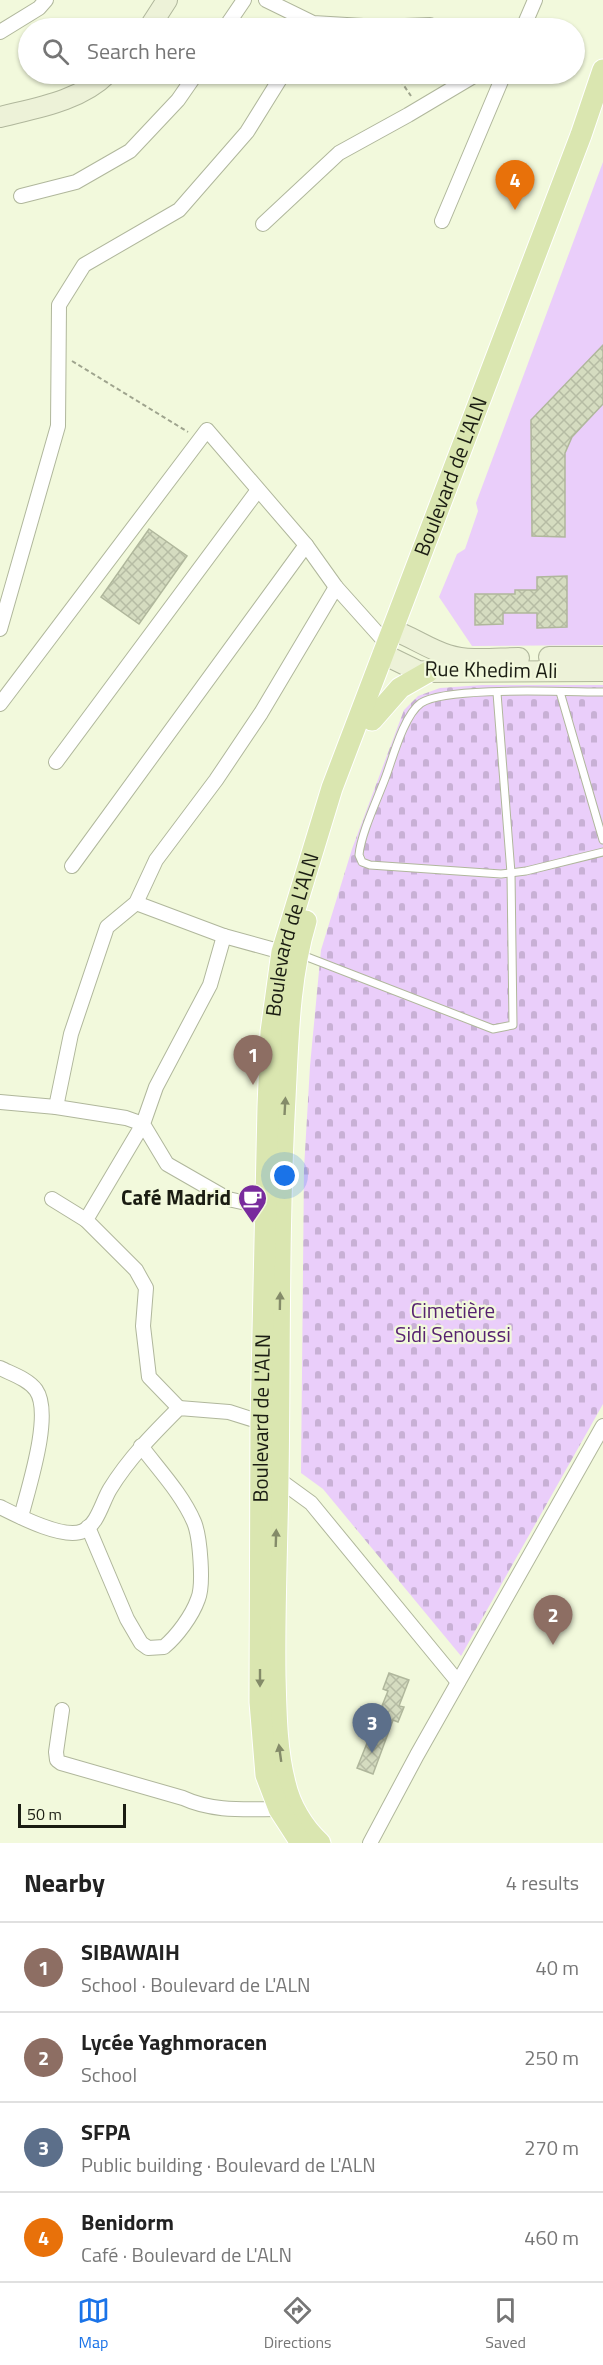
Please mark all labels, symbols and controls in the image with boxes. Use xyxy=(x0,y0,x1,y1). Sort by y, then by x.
search box xyxy=(18,18,585,84)
text: Search here xyxy=(87,34,196,68)
icon: search xyxy=(39,35,72,68)
pin: 4 xyxy=(496,160,534,210)
street label: Boulevard de L'ALN xyxy=(405,392,495,560)
street label: Rue Khedim Ali xyxy=(424,652,558,686)
street label: Boulevard de L'ALN xyxy=(256,848,326,1019)
pin: 1 xyxy=(234,1036,272,1085)
one-way arrow xyxy=(280,1096,289,1115)
your location xyxy=(270,1161,299,1190)
place label: Café Madrid xyxy=(121,1181,231,1213)
cafe icon: Café Madrid xyxy=(236,1182,268,1224)
one-way arrow xyxy=(275,1291,285,1310)
park label: Cimetière Sidi Senoussi xyxy=(395,1294,511,1350)
street label: Boulevard de L'ALN xyxy=(244,1334,278,1502)
one-way arrow xyxy=(271,1528,281,1547)
pin: 2 xyxy=(534,1596,572,1645)
one-way arrow xyxy=(255,1668,265,1687)
pin: 3 xyxy=(352,1704,392,1753)
one-way arrow xyxy=(276,1744,285,1763)
scale bar xyxy=(18,1801,126,1828)
text: 50 m xyxy=(27,1802,62,1826)
text: Nearby xyxy=(24,1863,105,1902)
text: 4 results xyxy=(506,1867,579,1898)
text: SIBAWAIH xyxy=(81,1935,180,1969)
text: 1 xyxy=(38,1952,49,1983)
text: 40 m xyxy=(535,1952,579,1983)
text: School · Boulevard de L'ALN xyxy=(81,1969,311,2000)
text: Lycée Yaghmoracen xyxy=(81,2025,267,2059)
text: 2 xyxy=(38,2042,49,2073)
text: 250 m xyxy=(524,2042,579,2073)
text: School xyxy=(81,2059,137,2090)
text: SFPA xyxy=(81,2115,130,2149)
text: 3 xyxy=(38,2132,49,2163)
text: 270 m xyxy=(524,2132,579,2163)
text: Public building · Boulevard de L'ALN xyxy=(81,2149,376,2180)
text: Benidorm xyxy=(81,2205,174,2239)
text: 4 xyxy=(38,2222,49,2253)
text: 460 m xyxy=(524,2222,579,2253)
text: Café · Boulevard de L'ALN xyxy=(81,2239,292,2270)
tab: Map xyxy=(77,2294,110,2354)
tab: Directions xyxy=(264,2294,332,2354)
tab: Saved xyxy=(485,2294,526,2354)

